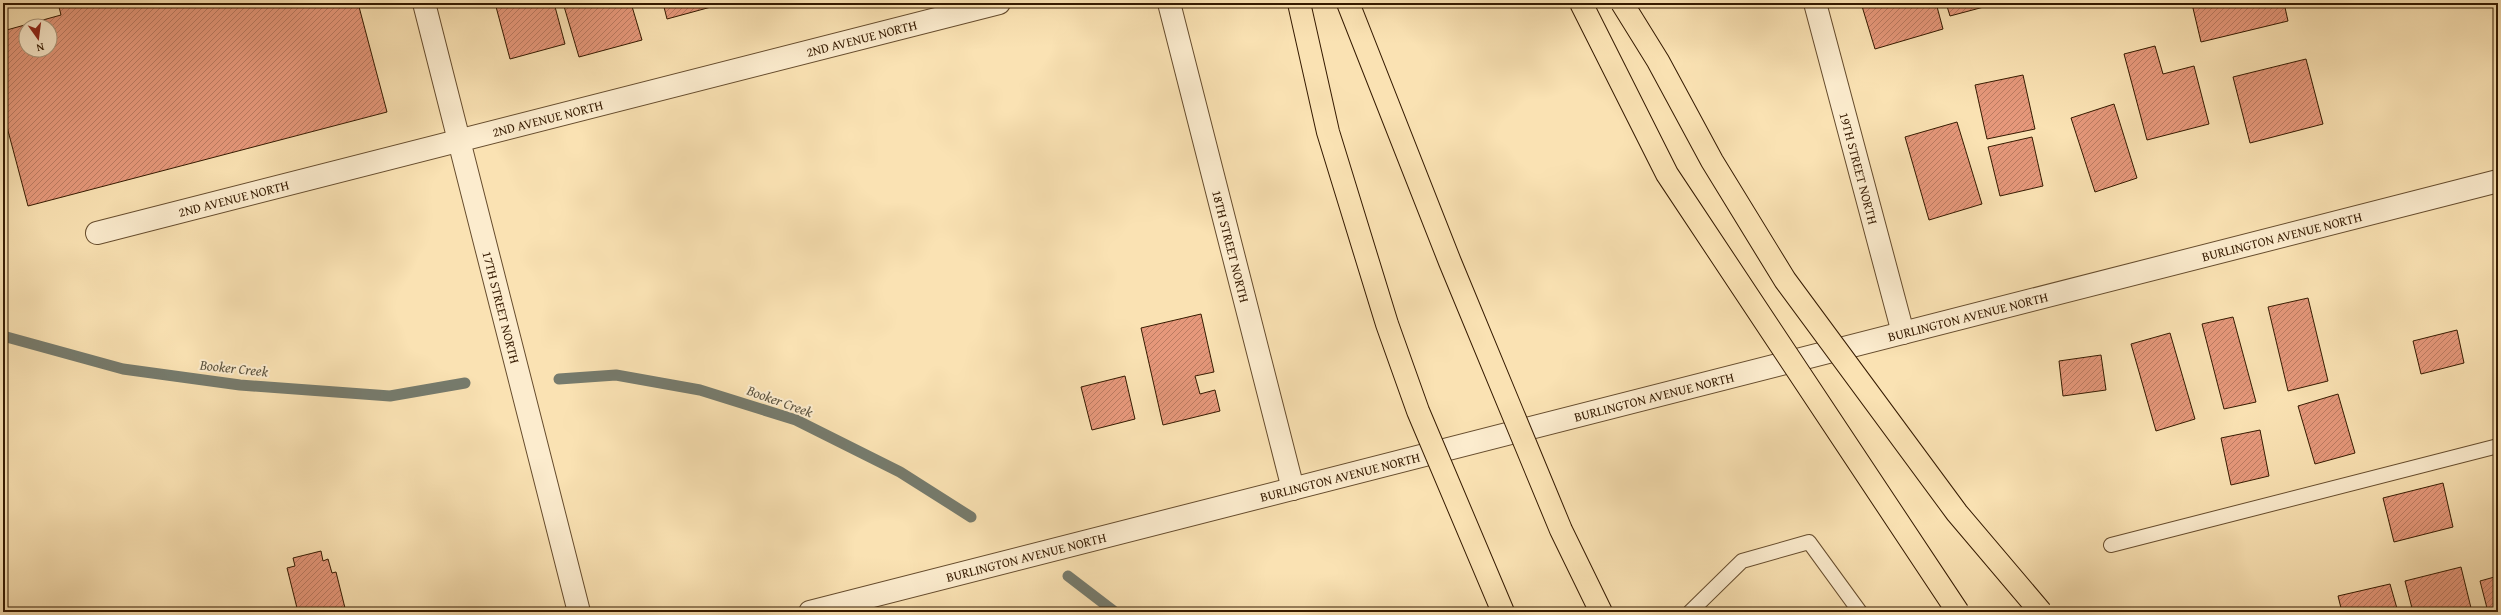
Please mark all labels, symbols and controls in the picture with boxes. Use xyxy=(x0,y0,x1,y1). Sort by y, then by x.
street label: 2ND AVENUE NORTH xyxy=(804,15,919,62)
north arrow xyxy=(18,18,58,58)
text: N xyxy=(34,39,46,57)
street label: 2ND AVENUE NORTH xyxy=(490,95,605,142)
street label: 19TH STREET NORTH xyxy=(1835,110,1883,227)
street label: 2ND AVENUE NORTH xyxy=(176,175,291,222)
street label: 18TH STREET NORTH xyxy=(1207,188,1254,305)
street label: BURLINGTON AVENUE NORTH xyxy=(2200,207,2364,266)
street label: 17TH STREET NORTH xyxy=(478,249,524,366)
street label: BURLINGTON AVENUE NORTH xyxy=(1886,287,2050,346)
water label: Booker Creek xyxy=(198,354,270,382)
street label: BURLINGTON AVENUE NORTH xyxy=(1572,367,1736,427)
water label: Booker Creek xyxy=(743,380,816,422)
street label: BURLINGTON AVENUE NORTH xyxy=(1258,448,1423,507)
street label: BURLINGTON AVENUE NORTH xyxy=(944,528,1109,587)

